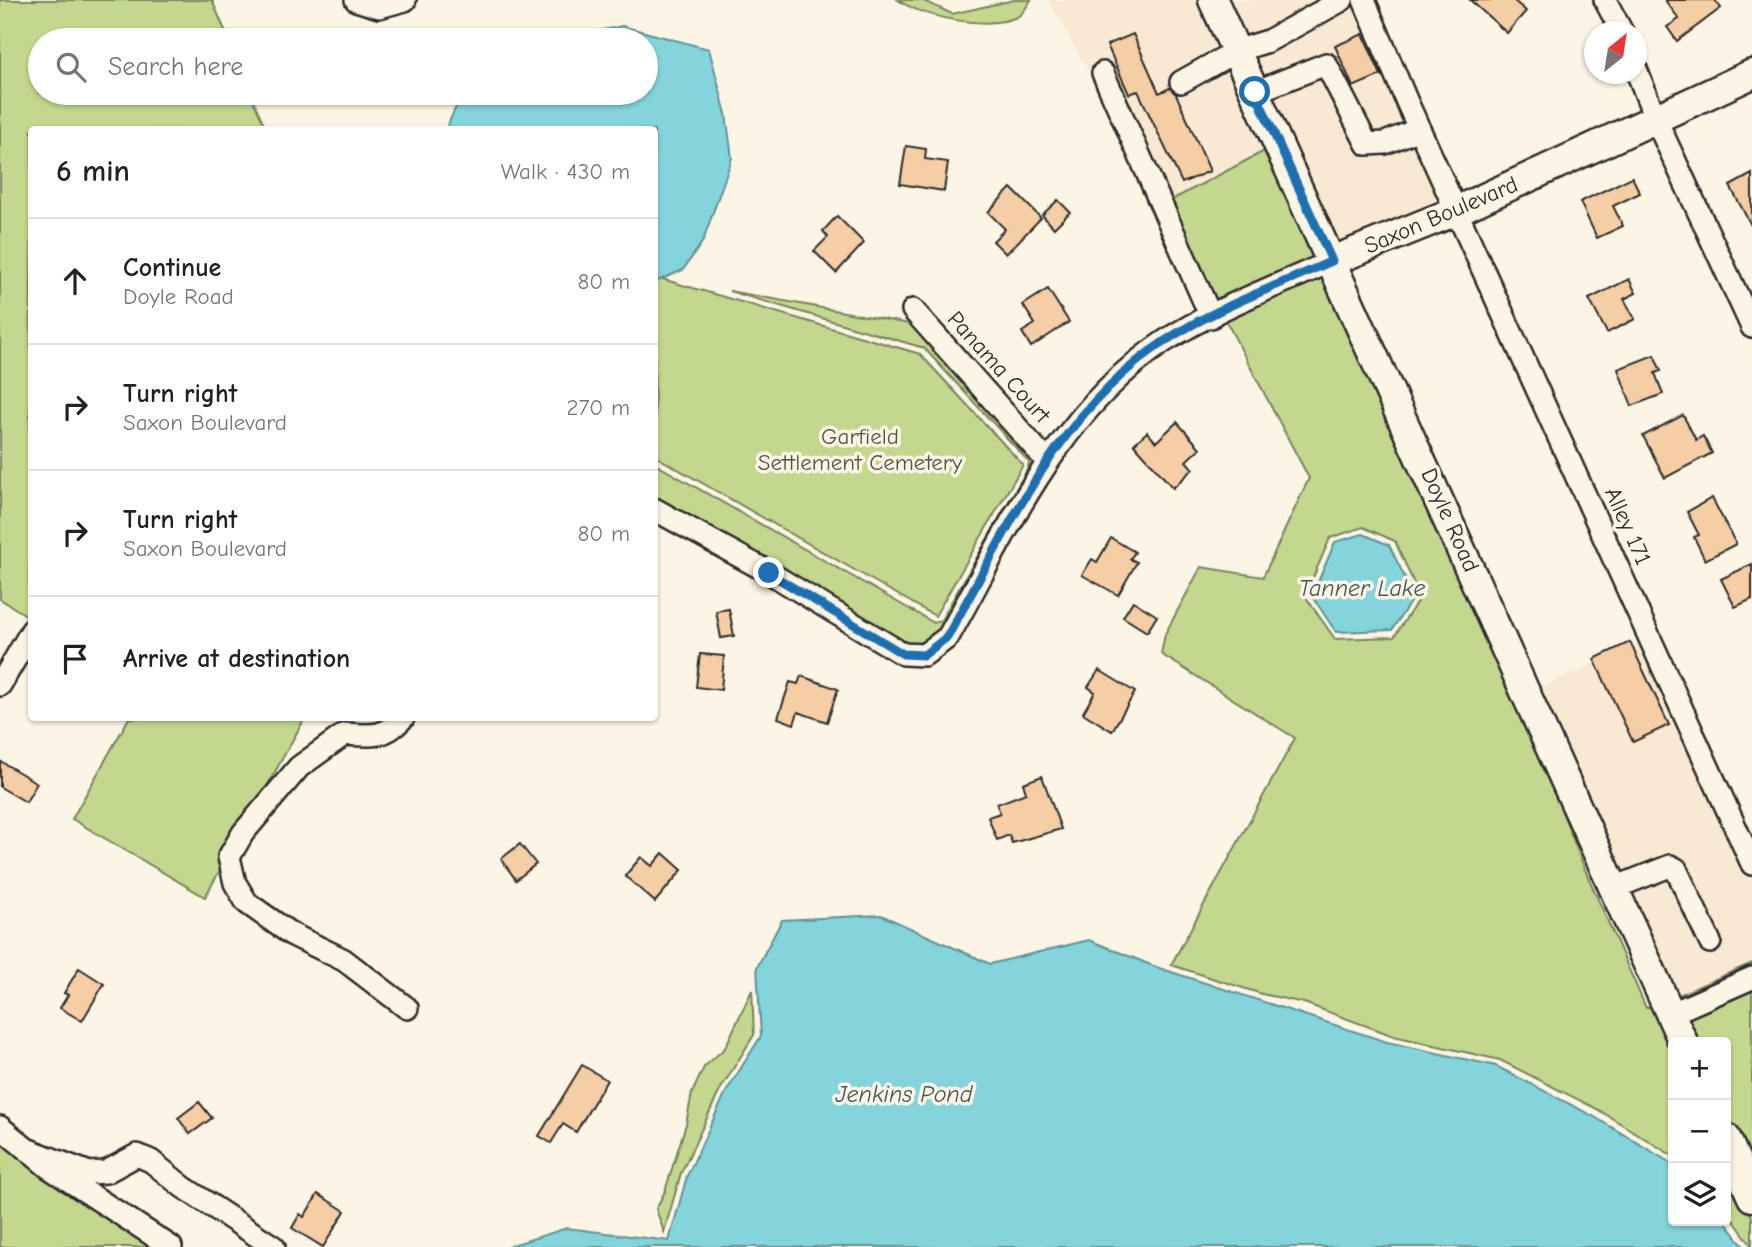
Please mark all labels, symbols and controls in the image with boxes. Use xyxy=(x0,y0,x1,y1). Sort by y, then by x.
north arrow xyxy=(1584,21,1647,84)
search box xyxy=(28,28,658,105)
icon: search xyxy=(52,48,90,86)
text: Search here xyxy=(108,52,243,82)
route start xyxy=(1239,76,1270,107)
text: 6 min xyxy=(56,154,130,189)
text: Walk · 430 m xyxy=(501,158,630,185)
street label: Saxon Boulevard xyxy=(1360,171,1522,259)
text: Continue xyxy=(123,253,221,283)
icon: ahead xyxy=(56,262,94,300)
text: 80 m xyxy=(577,268,630,295)
text: Doyle Road xyxy=(123,283,234,310)
street label: Panama Court xyxy=(942,306,1057,429)
text: Turn right xyxy=(123,379,237,409)
icon: right xyxy=(56,388,94,426)
text: 270 m xyxy=(566,394,630,421)
text: Saxon Boulevard xyxy=(123,409,287,436)
park label: Garfield Settlement Cemetery xyxy=(758,423,963,476)
street label: Doyle Road xyxy=(1415,464,1485,576)
street label: Alley 171 xyxy=(1599,483,1657,569)
text: Turn right xyxy=(123,505,237,535)
icon: right xyxy=(56,514,94,552)
text: 80 m xyxy=(577,520,630,547)
text: Saxon Boulevard xyxy=(123,535,287,562)
route end xyxy=(753,557,784,588)
water label: Tanner Lake xyxy=(1299,574,1425,602)
icon: arrive xyxy=(56,640,94,678)
text: Arrive at destination xyxy=(123,644,350,674)
map controls xyxy=(1668,1037,1731,1226)
button: + xyxy=(1668,1037,1731,1100)
water label: Jenkins Pond xyxy=(835,1080,974,1108)
button: − xyxy=(1668,1100,1731,1163)
button: layers xyxy=(1668,1163,1731,1226)

